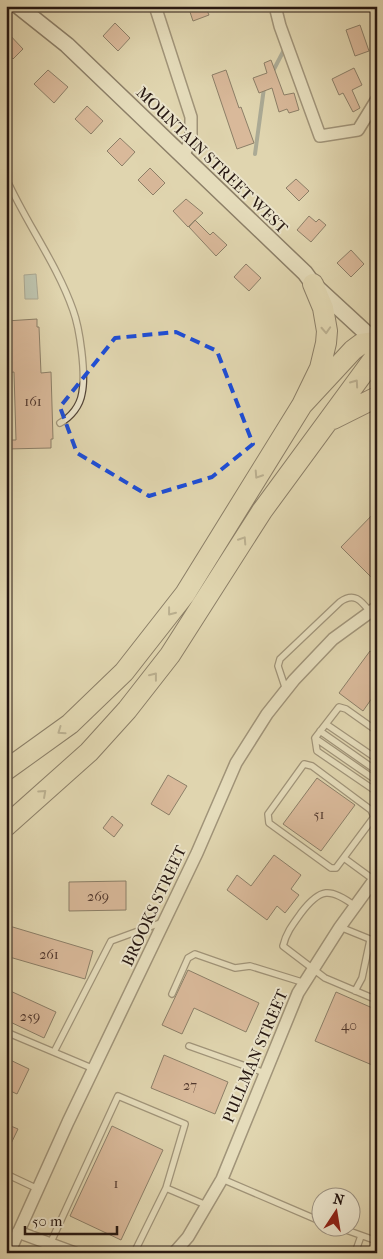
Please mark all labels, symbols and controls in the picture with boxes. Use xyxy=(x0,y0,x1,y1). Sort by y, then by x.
street label: MOUNTAIN STREET WEST xyxy=(132,83,292,237)
one-way arrow xyxy=(321,326,332,334)
one-way arrow xyxy=(349,379,358,389)
house number: 161 xyxy=(24,393,42,410)
one-way arrow xyxy=(255,469,264,479)
one-way arrow xyxy=(237,536,247,545)
one-way arrow xyxy=(168,606,177,616)
one-way arrow xyxy=(149,672,158,681)
one-way arrow xyxy=(57,725,67,734)
one-way arrow xyxy=(37,790,46,799)
house number: 51 xyxy=(313,806,325,823)
street label: BROOKS STREET xyxy=(118,843,190,969)
house number: 269 xyxy=(87,888,109,905)
house number: 261 xyxy=(39,946,59,963)
street label: PULLMAN STREET xyxy=(218,986,292,1125)
house number: 259 xyxy=(20,1008,40,1025)
house number: 40 xyxy=(341,1017,357,1034)
house number: 27 xyxy=(183,1077,197,1094)
house number: 1 xyxy=(114,1175,119,1192)
north arrow xyxy=(310,1186,360,1236)
text: N xyxy=(332,1190,346,1209)
scale bar xyxy=(25,1204,118,1236)
text: 50 m xyxy=(32,1212,63,1230)

